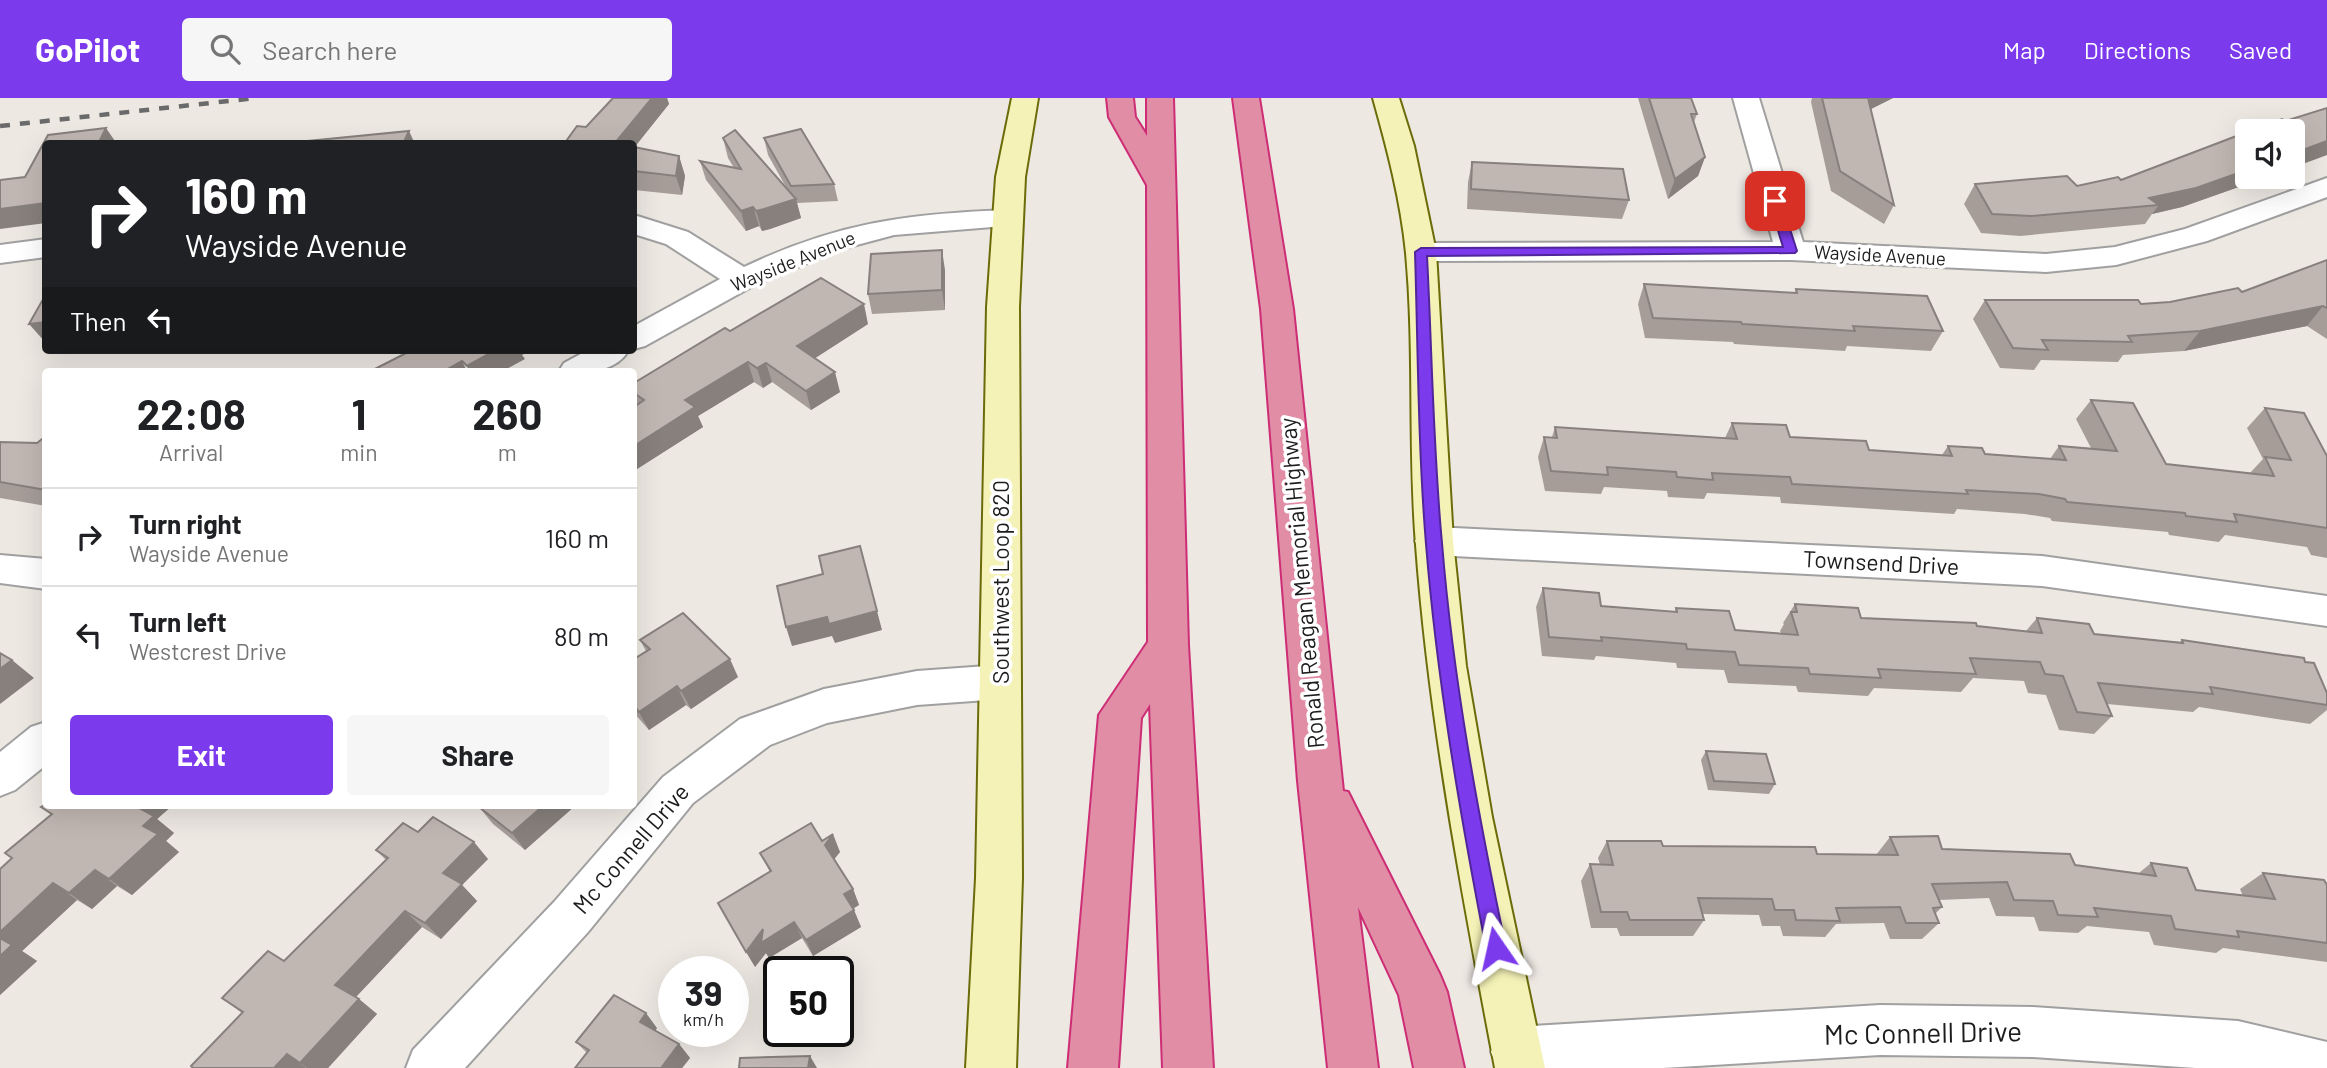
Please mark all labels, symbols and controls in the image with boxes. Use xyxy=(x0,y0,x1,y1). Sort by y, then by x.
search box xyxy=(182,18,672,81)
text: GoPilot xyxy=(35,29,140,69)
icon: search xyxy=(206,30,244,68)
text: Search here xyxy=(262,34,397,65)
text: Map xyxy=(2003,35,2046,64)
text: Directions xyxy=(2084,35,2191,64)
text: Saved xyxy=(2229,35,2292,64)
map controls xyxy=(2235,119,2305,189)
button: sound xyxy=(2235,119,2305,189)
text: 160 m xyxy=(185,165,307,224)
icon: right xyxy=(70,168,161,259)
pin xyxy=(1745,171,1805,231)
icon: arrive xyxy=(1756,182,1794,220)
text: Wayside Avenue xyxy=(185,225,408,263)
street label: Wayside Avenue xyxy=(727,225,858,296)
street label: Wayside Avenue xyxy=(1813,240,1947,269)
icon: left xyxy=(141,301,179,339)
text: Then xyxy=(70,305,127,336)
text: 22:08 xyxy=(137,388,246,438)
text: 1 xyxy=(352,388,366,438)
text: 260 xyxy=(472,388,542,438)
street label: Ronald Reagan Memorial Highway xyxy=(1273,416,1329,750)
text: Arrival xyxy=(159,438,223,466)
text: min xyxy=(340,438,378,466)
text: m xyxy=(498,438,517,466)
street label: Southwest Loop 820 xyxy=(986,480,1014,684)
text: Turn right xyxy=(129,508,242,539)
icon: right xyxy=(70,518,108,556)
text: 160 m xyxy=(545,522,609,553)
text: Wayside Avenue xyxy=(129,539,289,567)
street label: Townsend Drive xyxy=(1802,544,1960,580)
text: Turn left xyxy=(129,606,227,637)
icon: left xyxy=(70,616,108,654)
text: 80 m xyxy=(554,620,609,651)
text: Westcrest Drive xyxy=(129,637,287,665)
button: Exit xyxy=(70,715,333,795)
button: Share xyxy=(347,715,609,795)
street label: Mc Connell Drive xyxy=(566,778,694,919)
position arrow xyxy=(1459,911,1533,985)
speed limit sign: 50 xyxy=(763,956,854,1047)
text: 39 xyxy=(685,971,722,1013)
text: km/h xyxy=(683,1008,724,1030)
street label: Mc Connell Drive xyxy=(1824,1013,2022,1051)

